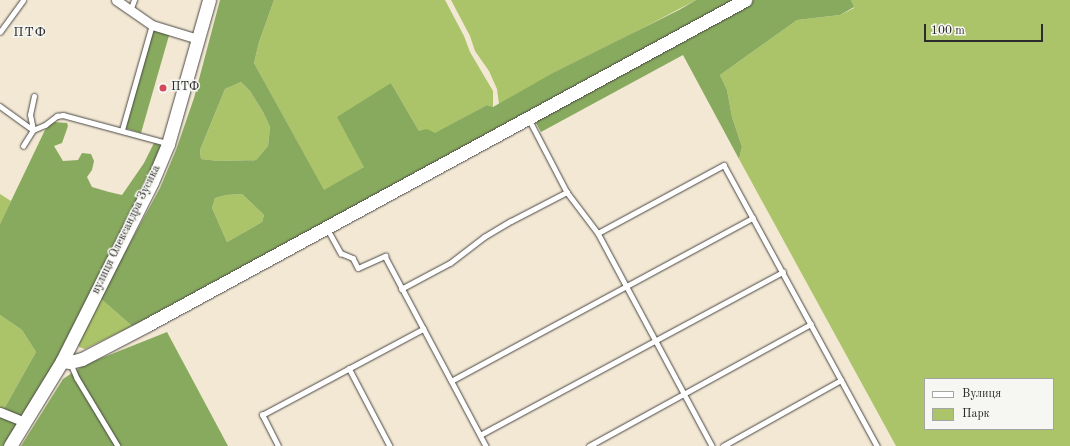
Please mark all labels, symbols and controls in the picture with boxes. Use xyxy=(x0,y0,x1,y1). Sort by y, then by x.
scale bar xyxy=(926,16,1045,42)
district label: ПТФ xyxy=(13,25,47,41)
text: 100 m xyxy=(931,25,965,37)
place label: ПТФ xyxy=(171,81,199,95)
marker: ПТФ xyxy=(158,83,168,93)
street label: вулиця Олександра Зусика xyxy=(89,163,165,297)
legend xyxy=(924,378,1054,430)
text: Вулиця xyxy=(962,388,1001,400)
text: Парк xyxy=(962,408,990,420)

